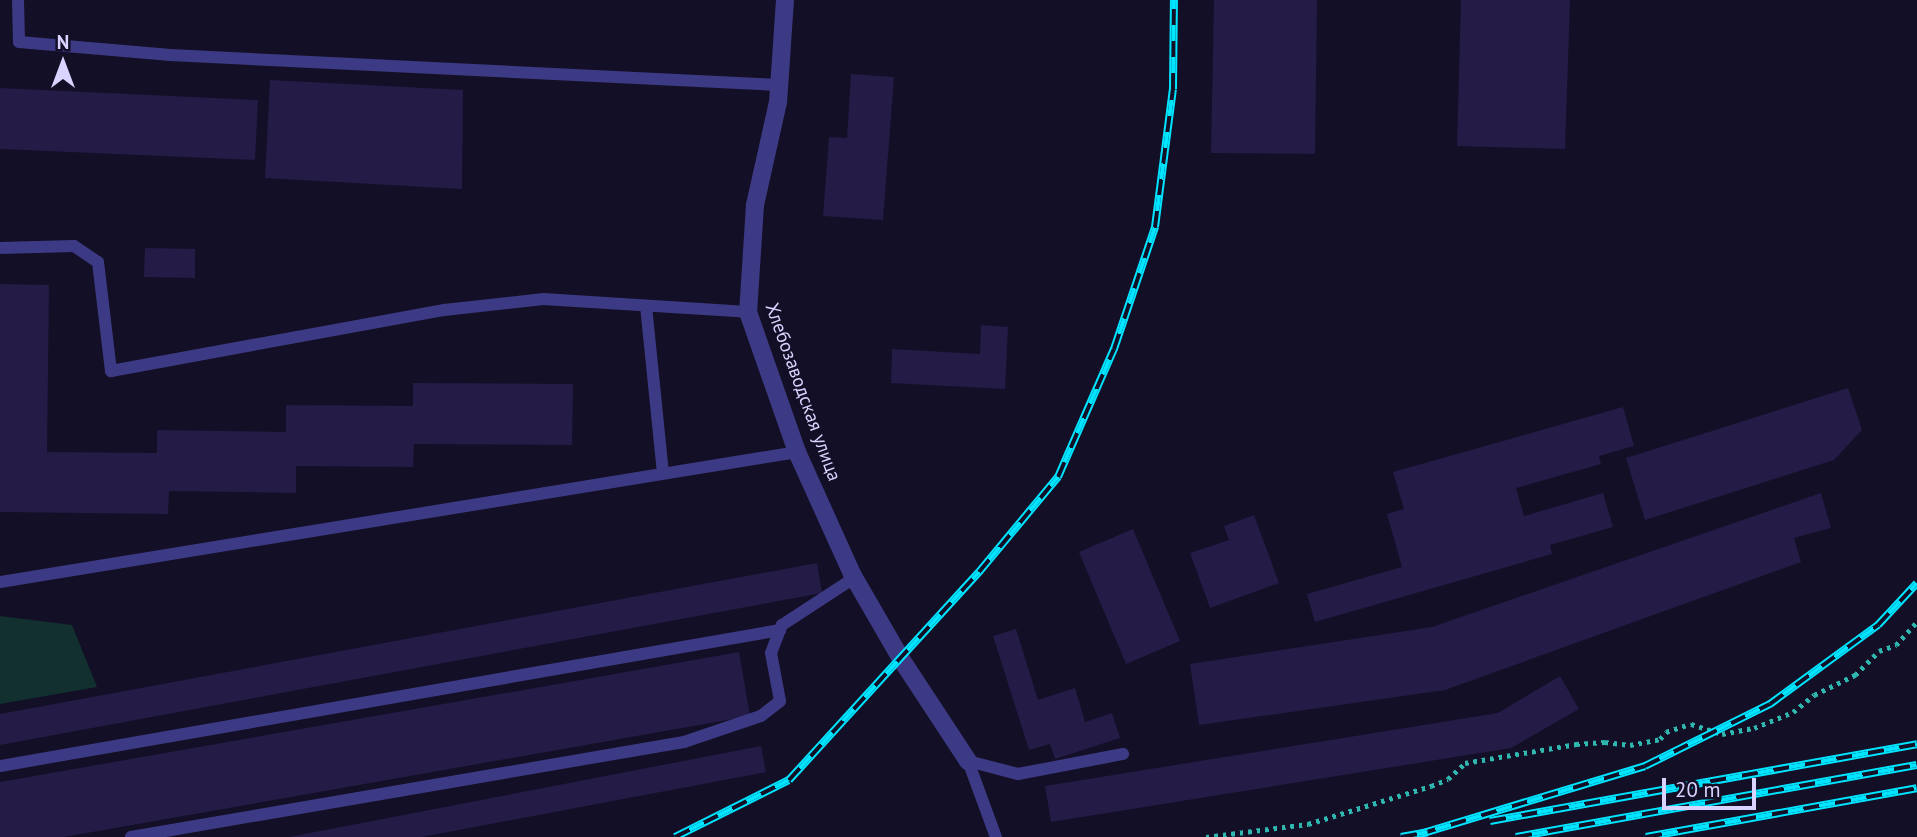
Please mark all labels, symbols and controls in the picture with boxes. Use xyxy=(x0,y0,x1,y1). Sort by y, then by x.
north arrow xyxy=(28,28,98,98)
text: N xyxy=(57,30,69,54)
street label: Хлебозаводская улица xyxy=(760,300,846,484)
scale bar xyxy=(1665,764,1759,808)
text: 20 m xyxy=(1675,776,1721,803)

